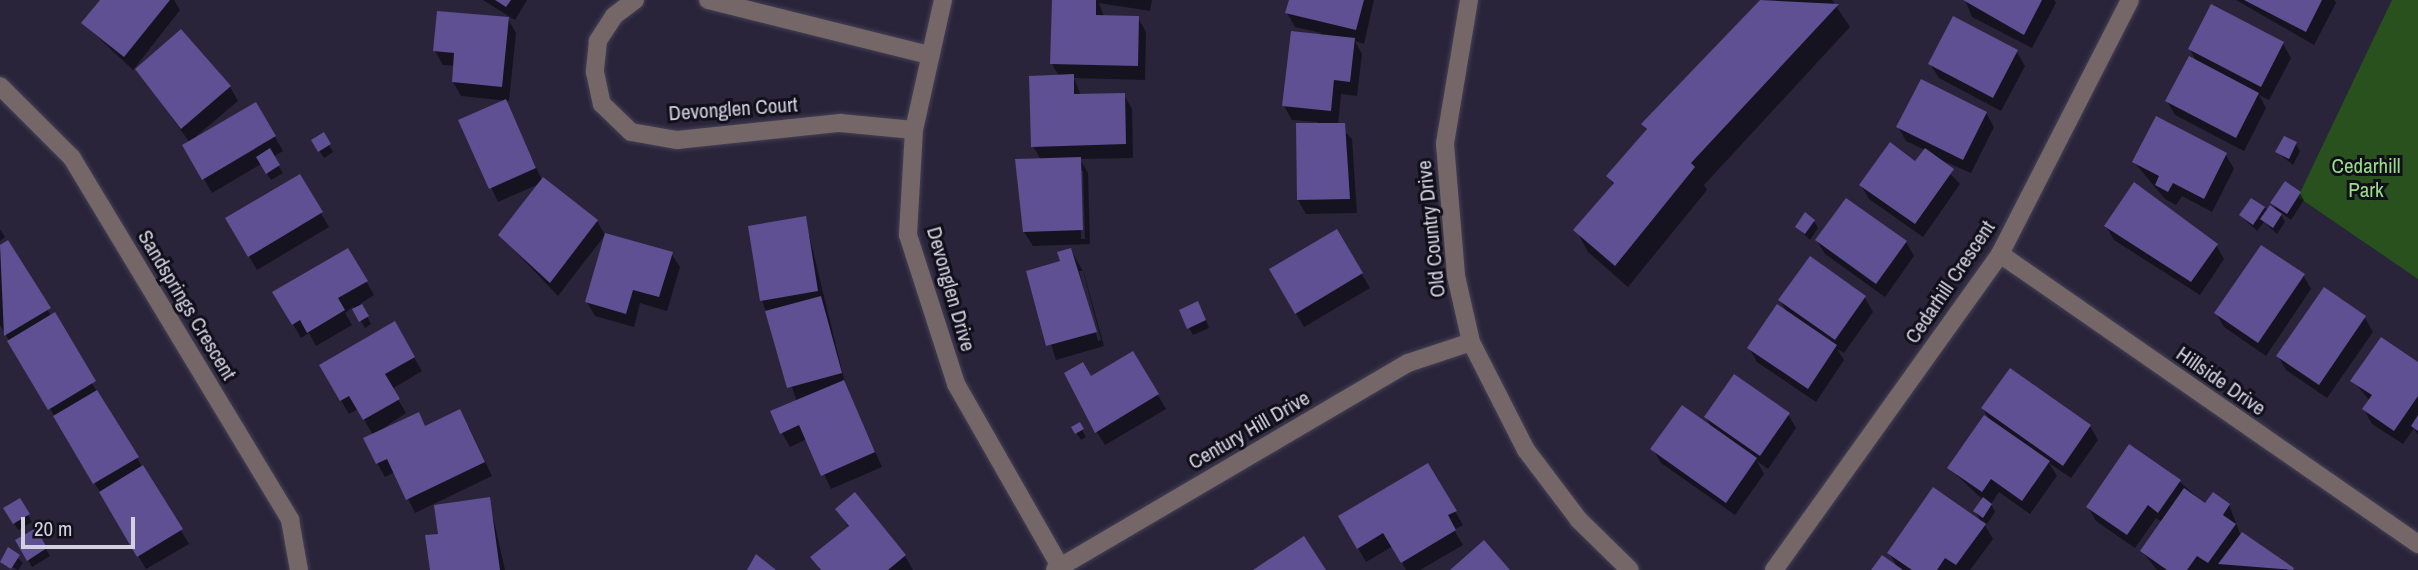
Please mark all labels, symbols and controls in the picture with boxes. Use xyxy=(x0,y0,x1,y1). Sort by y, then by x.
street label: Devonglen Court xyxy=(668,92,798,126)
park label: Cedarhill Park xyxy=(2332,153,2400,203)
street label: Old Country Drive xyxy=(1411,159,1451,299)
street label: Cedarhill Crescent xyxy=(1900,216,2000,348)
street label: Devonglen Drive xyxy=(921,224,981,354)
street label: Sandsprings Crescent xyxy=(132,225,242,385)
street label: Hillside Drive xyxy=(2171,341,2271,421)
street label: Century Hill Drive xyxy=(1184,385,1314,475)
scale bar xyxy=(24,504,138,548)
text: 20 m xyxy=(34,514,72,543)

